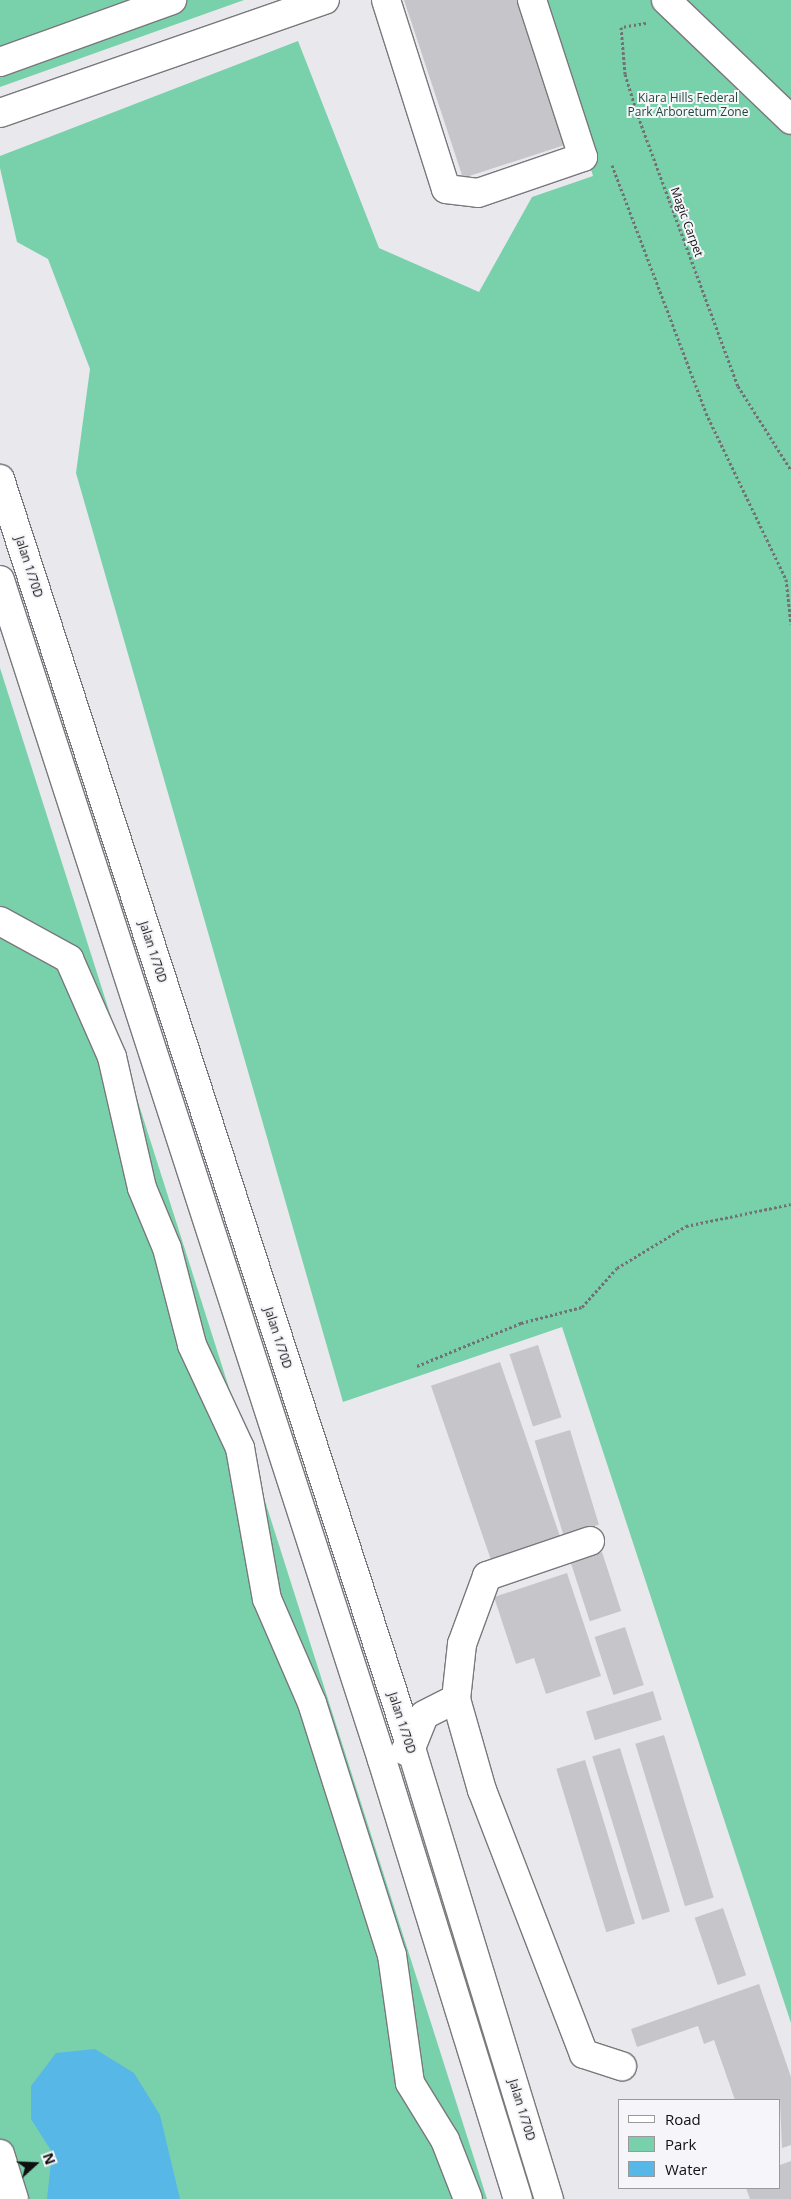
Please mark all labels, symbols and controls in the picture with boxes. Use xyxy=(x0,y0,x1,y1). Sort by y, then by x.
park label: Kiara Hills Federal Park Arboretum Zone xyxy=(628,91,748,119)
street label: Magic Carpet xyxy=(668,185,706,259)
street label: Jalan 1/70D xyxy=(12,534,46,600)
street label: Jalan 1/70D xyxy=(136,919,170,985)
street label: Jalan 1/70D xyxy=(261,1305,295,1371)
street label: Jalan 1/70D xyxy=(385,1690,419,1756)
street label: Jalan 1/70D xyxy=(506,2077,538,2143)
legend xyxy=(618,2099,781,2189)
text: Road xyxy=(665,2109,701,2129)
text: Park xyxy=(665,2134,696,2154)
north arrow xyxy=(10,2139,60,2189)
text: N xyxy=(39,2150,60,2167)
text: Water xyxy=(665,2159,707,2179)

